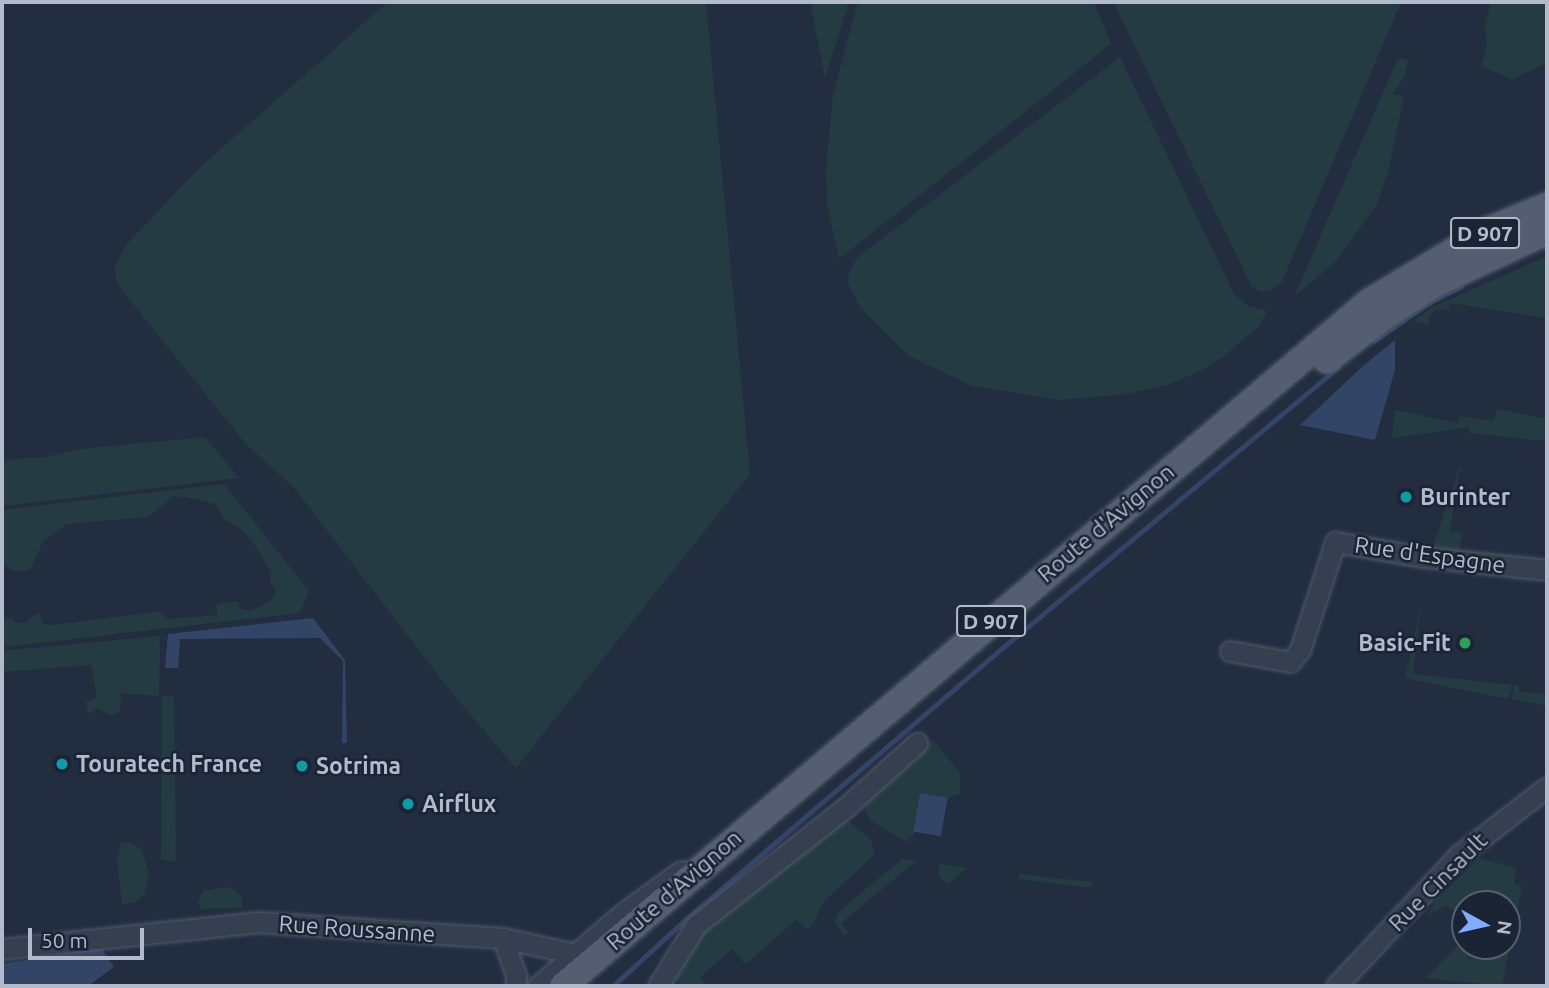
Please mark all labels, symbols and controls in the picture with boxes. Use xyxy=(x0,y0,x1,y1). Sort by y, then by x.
road number: D 907 xyxy=(1450,216,1520,250)
street label: Route d'Avignon xyxy=(1032,458,1180,588)
place label: Burinter xyxy=(1420,483,1510,511)
marker: Burinter xyxy=(1398,489,1414,505)
street label: Rue d'Espagne xyxy=(1353,531,1507,579)
road number: D 907 xyxy=(956,604,1026,638)
place label: Basic-Fit xyxy=(1358,629,1451,657)
marker: Basic-Fit xyxy=(1457,635,1473,651)
place label: Touratech France xyxy=(76,750,262,778)
place label: Sotrima xyxy=(316,752,401,780)
marker: Touratech France xyxy=(54,756,70,772)
marker: Sotrima xyxy=(294,758,310,774)
place label: Airflux xyxy=(422,790,496,818)
marker: Airflux xyxy=(400,796,416,812)
street label: Route d'Avignon xyxy=(601,824,747,956)
street label: Rue Cinsault xyxy=(1383,827,1493,937)
north arrow xyxy=(1451,890,1521,960)
street label: Rue Roussanne xyxy=(278,910,436,948)
scale bar xyxy=(32,914,147,958)
text: N xyxy=(1493,919,1517,936)
text: 50 m xyxy=(41,928,88,952)

